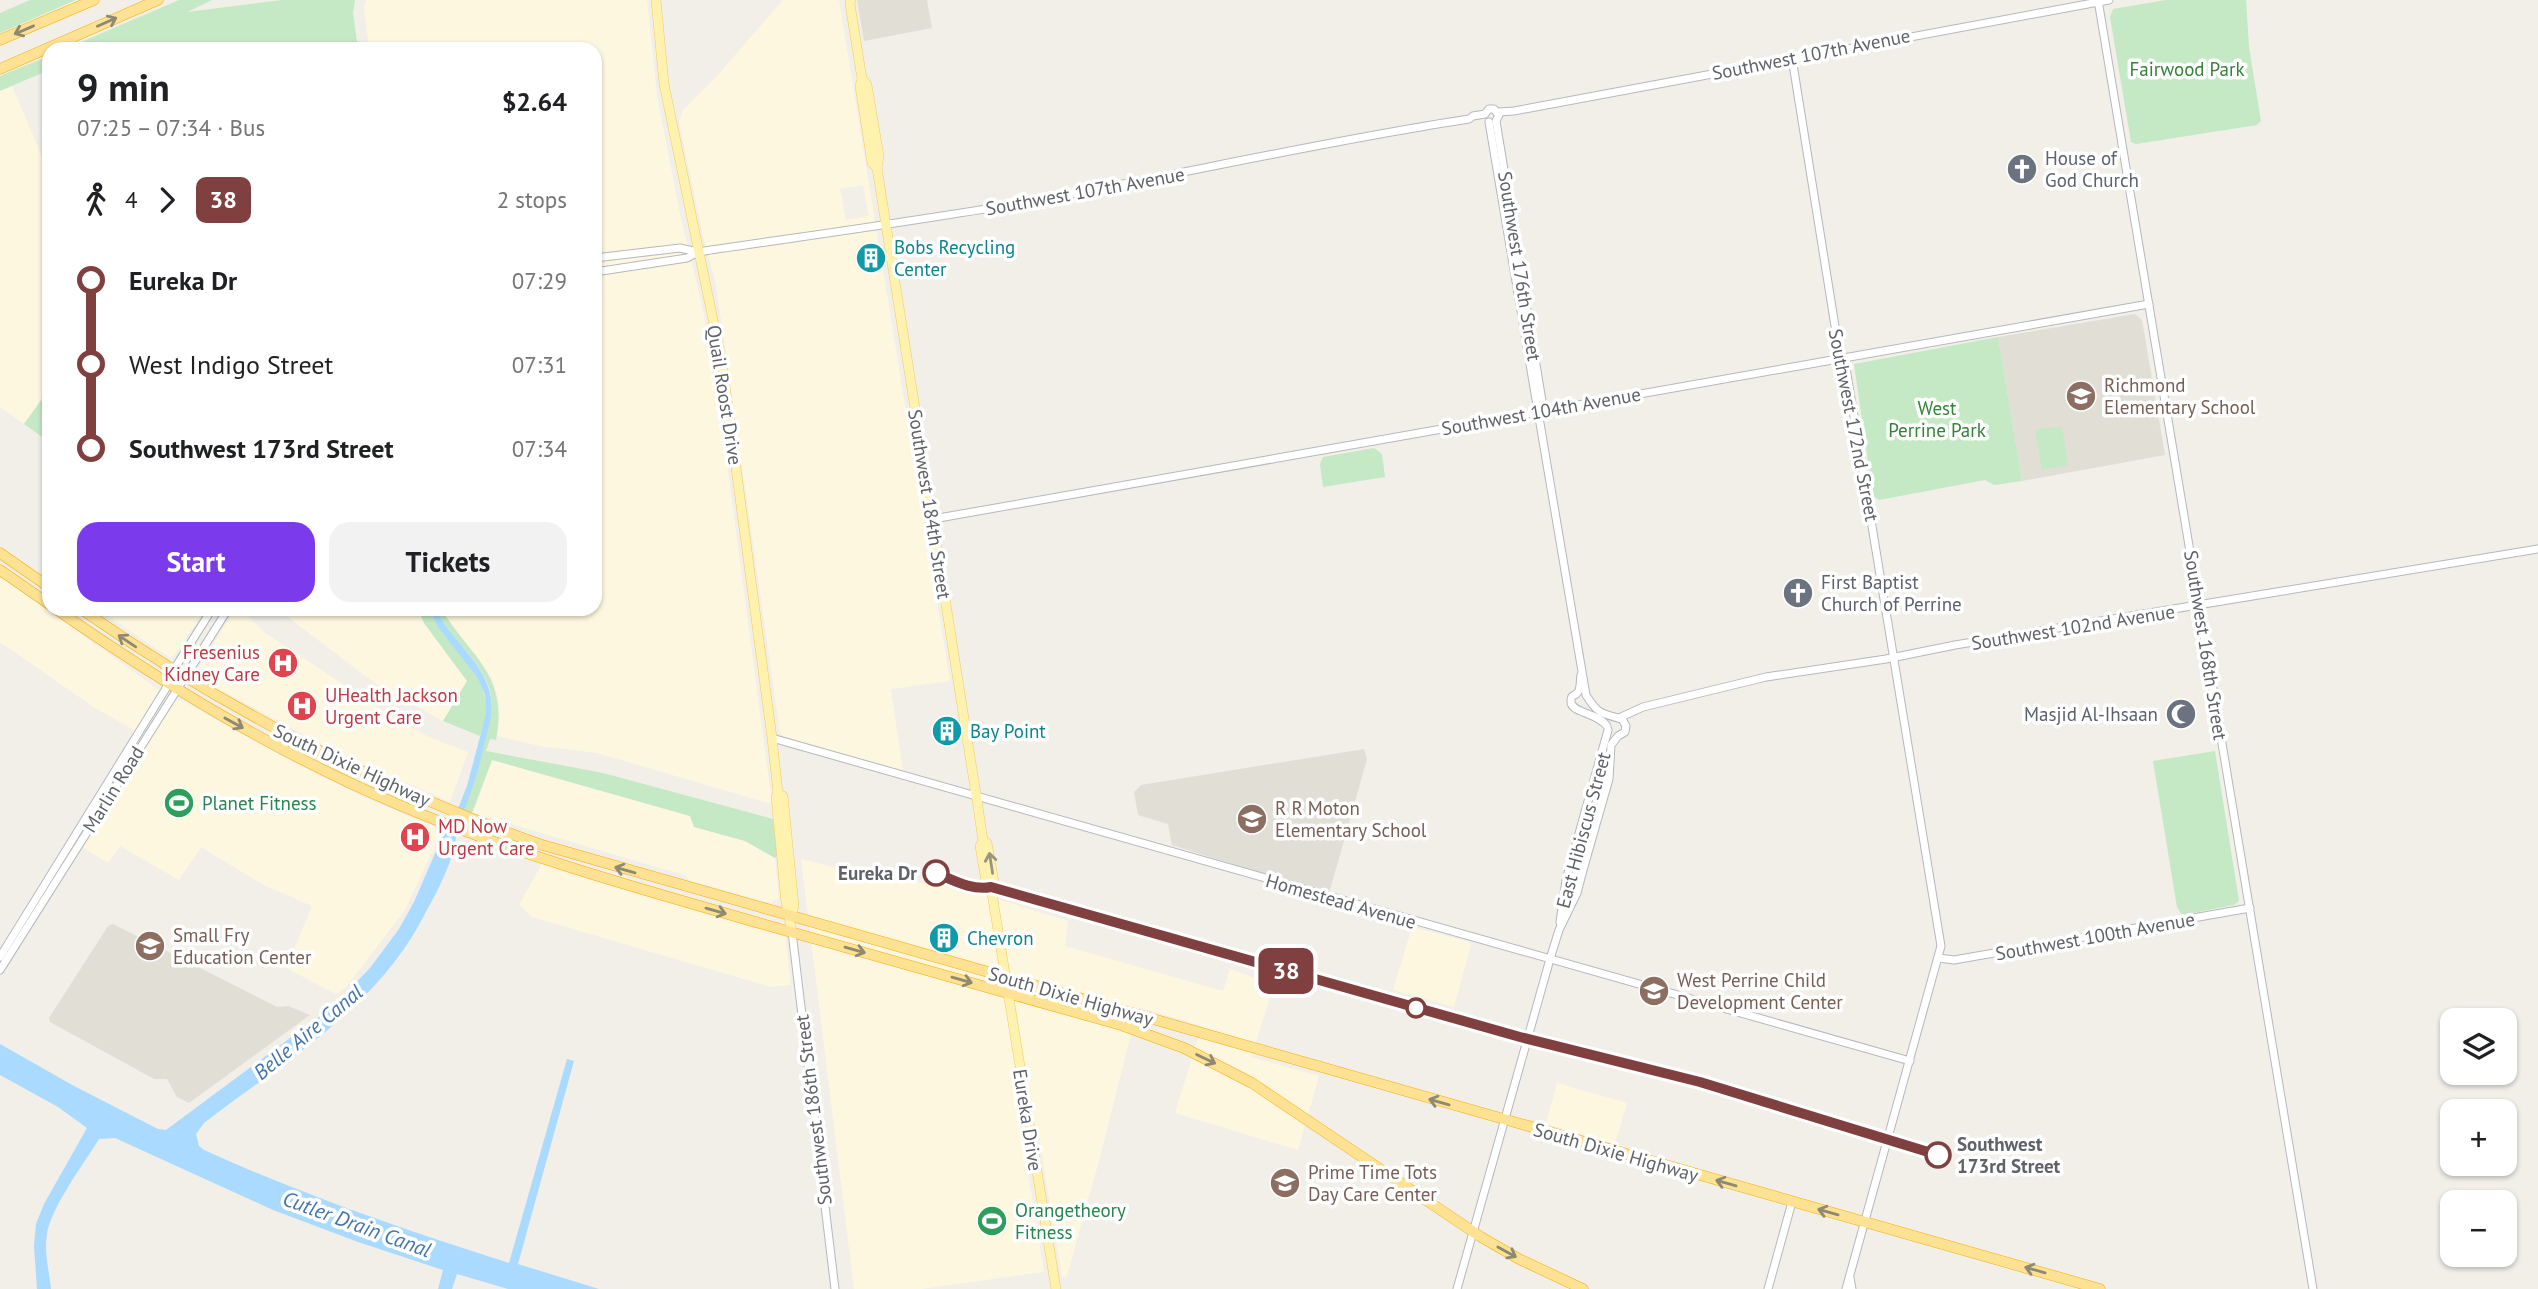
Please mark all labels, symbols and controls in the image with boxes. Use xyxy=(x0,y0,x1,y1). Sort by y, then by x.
one-way arrow xyxy=(96,15,118,28)
street label: Southwest 107th Avenue xyxy=(1710,23,1912,85)
one-way arrow xyxy=(14,24,36,37)
park label: Fairwood Park xyxy=(2129,57,2245,81)
text: 9 min xyxy=(77,62,170,111)
text: $2.64 xyxy=(502,85,567,118)
text: 07:25 – 07:34 · Bus xyxy=(77,113,265,142)
place label: House of God Church xyxy=(2045,146,2139,192)
church icon: House of God Church xyxy=(2005,152,2039,186)
street label: Southwest 107th Avenue xyxy=(984,162,1186,220)
street label: Southwest 176th Street xyxy=(1493,169,1547,363)
icon: walk xyxy=(77,181,115,219)
icon: forward xyxy=(148,181,186,219)
text: 38 xyxy=(210,184,237,215)
text: 4 xyxy=(125,185,138,214)
text: 2 stops xyxy=(497,185,567,214)
place label: Bobs Recycling Center xyxy=(894,235,1015,281)
building icon: Bobs Recycling Center xyxy=(854,241,888,275)
text: Eureka Dr xyxy=(129,264,237,297)
text: 07:29 xyxy=(512,266,567,295)
street label: Quail Roost Drive xyxy=(702,323,748,467)
street label: Southwest 172nd Street xyxy=(1824,327,1885,524)
text: West Indigo Street xyxy=(129,348,333,381)
text: 07:31 xyxy=(512,350,567,379)
place label: Richmond Elementary School xyxy=(2104,373,2256,419)
school or university icon: Richmond Elementary School xyxy=(2064,379,2098,413)
street label: Southwest 104th Avenue xyxy=(1439,382,1643,440)
park label: West Perrine Park xyxy=(1888,396,1986,442)
street label: Southwest 184th Street xyxy=(903,407,957,601)
text: Southwest 173rd Street xyxy=(129,432,394,465)
text: 07:34 xyxy=(512,434,567,463)
button: Start xyxy=(77,522,315,602)
button: Tickets xyxy=(329,522,567,602)
street label: Southwest 168th Street xyxy=(2179,548,2233,742)
place label: First Baptist Church of Perrine xyxy=(1821,570,1962,616)
church icon: First Baptist Church of Perrine xyxy=(1781,576,1815,610)
street label: Southwest 102nd Avenue xyxy=(1970,599,2176,655)
one-way arrow xyxy=(118,633,137,648)
place label: Fresenius Kidney Care xyxy=(164,640,260,686)
hospital icon: Fresenius Kidney Care xyxy=(266,646,300,680)
place label: UHealth Jackson Urgent Care xyxy=(325,683,458,729)
hospital icon: UHealth Jackson Urgent Care xyxy=(285,689,319,723)
mosque icon: Masjid Al-Ihsaan xyxy=(2164,697,2198,731)
place label: Masjid Al-Ihsaan xyxy=(2024,702,2158,726)
building icon: Bay Point xyxy=(930,714,964,748)
one-way arrow xyxy=(224,716,244,730)
street label: South Dixie Highway xyxy=(270,718,434,812)
place label: Bay Point xyxy=(970,719,1046,743)
street label: Marlin Road xyxy=(77,741,149,837)
street label: East Hibiscus Street xyxy=(1551,749,1616,911)
sports icon: Planet Fitness xyxy=(162,786,196,820)
place label: Planet Fitness xyxy=(202,791,317,815)
place label: R R Moton Elementary School xyxy=(1275,796,1427,842)
school or university icon: R R Moton Elementary School xyxy=(1235,802,1269,836)
place label: MD Now Urgent Care xyxy=(438,814,535,860)
hospital icon: MD Now Urgent Care xyxy=(398,820,432,854)
one-way arrow xyxy=(984,852,997,875)
marker: Eureka Dr xyxy=(923,860,949,886)
place label: Eureka Dr xyxy=(838,861,917,885)
one-way arrow xyxy=(614,862,636,875)
street label: Homestead Avenue xyxy=(1263,868,1419,934)
one-way arrow xyxy=(705,905,727,918)
street label: Southwest 100th Avenue xyxy=(1993,907,2197,965)
building icon: Chevron xyxy=(927,921,961,955)
place label: Small Fry Education Center xyxy=(173,923,312,969)
place label: Chevron xyxy=(967,926,1034,950)
school or university icon: Small Fry Education Center xyxy=(133,929,167,963)
one-way arrow xyxy=(844,944,866,957)
line badge: 38 xyxy=(1254,948,1318,994)
text: 38 xyxy=(1272,955,1300,986)
street label: South Dixie Highway xyxy=(986,961,1156,1031)
place label: West Perrine Child Development Center xyxy=(1677,968,1843,1014)
one-way arrow xyxy=(950,974,973,987)
school or university icon: West Perrine Child Development Center xyxy=(1637,974,1671,1008)
water label: Belle Aire Canal xyxy=(248,978,368,1086)
unlabelled marker xyxy=(1406,998,1426,1018)
map controls xyxy=(2440,1008,2517,1267)
button: layers xyxy=(2440,1008,2517,1085)
street label: Southwest 186th Street xyxy=(789,1013,837,1207)
one-way arrow xyxy=(1195,1052,1216,1066)
street label: Eureka Drive xyxy=(1008,1067,1048,1173)
one-way arrow xyxy=(1428,1095,1451,1108)
button: + xyxy=(2440,1099,2517,1176)
street label: South Dixie Highway xyxy=(1531,1117,1701,1187)
place label: Southwest 173rd Street xyxy=(1957,1132,2061,1178)
marker: Southwest 173rd Street xyxy=(1925,1142,1951,1168)
place label: Prime Time Tots Day Care Center xyxy=(1308,1160,1437,1206)
school or university icon: Prime Time Tots Day Care Center xyxy=(1268,1166,1302,1200)
one-way arrow xyxy=(1716,1176,1738,1189)
water label: Cutler Drain Canal xyxy=(279,1185,435,1263)
button: − xyxy=(2440,1190,2517,1267)
place label: Orangetheory Fitness xyxy=(1015,1198,1126,1244)
sports icon: Orangetheory Fitness xyxy=(975,1204,1009,1238)
one-way arrow xyxy=(1818,1205,1840,1218)
one-way arrow xyxy=(1496,1245,1516,1259)
one-way arrow xyxy=(2024,1263,2046,1276)

